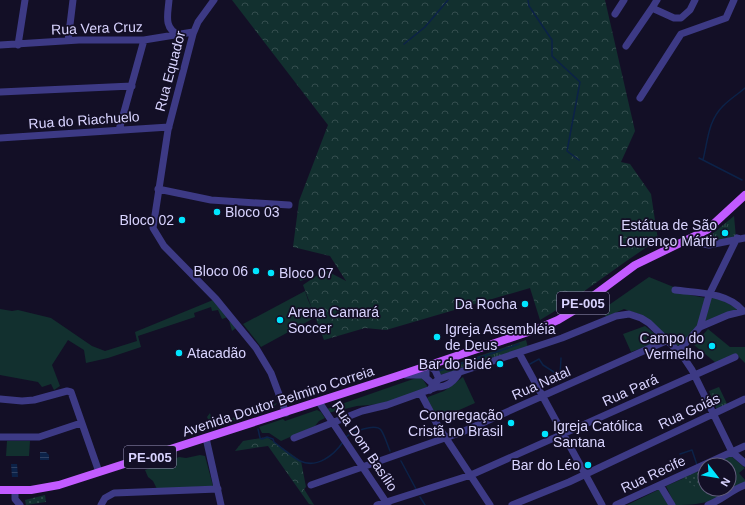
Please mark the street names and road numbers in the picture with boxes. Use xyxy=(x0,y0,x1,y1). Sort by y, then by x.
street label: Rua Vera Cruz xyxy=(51,18,143,38)
street label: Rua Equador xyxy=(152,29,188,113)
street label: Rua do Riachuelo xyxy=(28,108,140,132)
road number: PE-005 xyxy=(557,292,609,314)
street label: Avenida Doutor Belmino Correia xyxy=(180,362,376,440)
street label: Rua Natal xyxy=(509,363,573,403)
street label: Rua Pará xyxy=(600,371,660,409)
street label: Rua Goiás xyxy=(656,390,722,432)
street label: Rua Dom Basílio xyxy=(329,398,401,494)
road number: PE-005 xyxy=(124,446,176,468)
street label: Rua Recife xyxy=(618,452,688,496)

